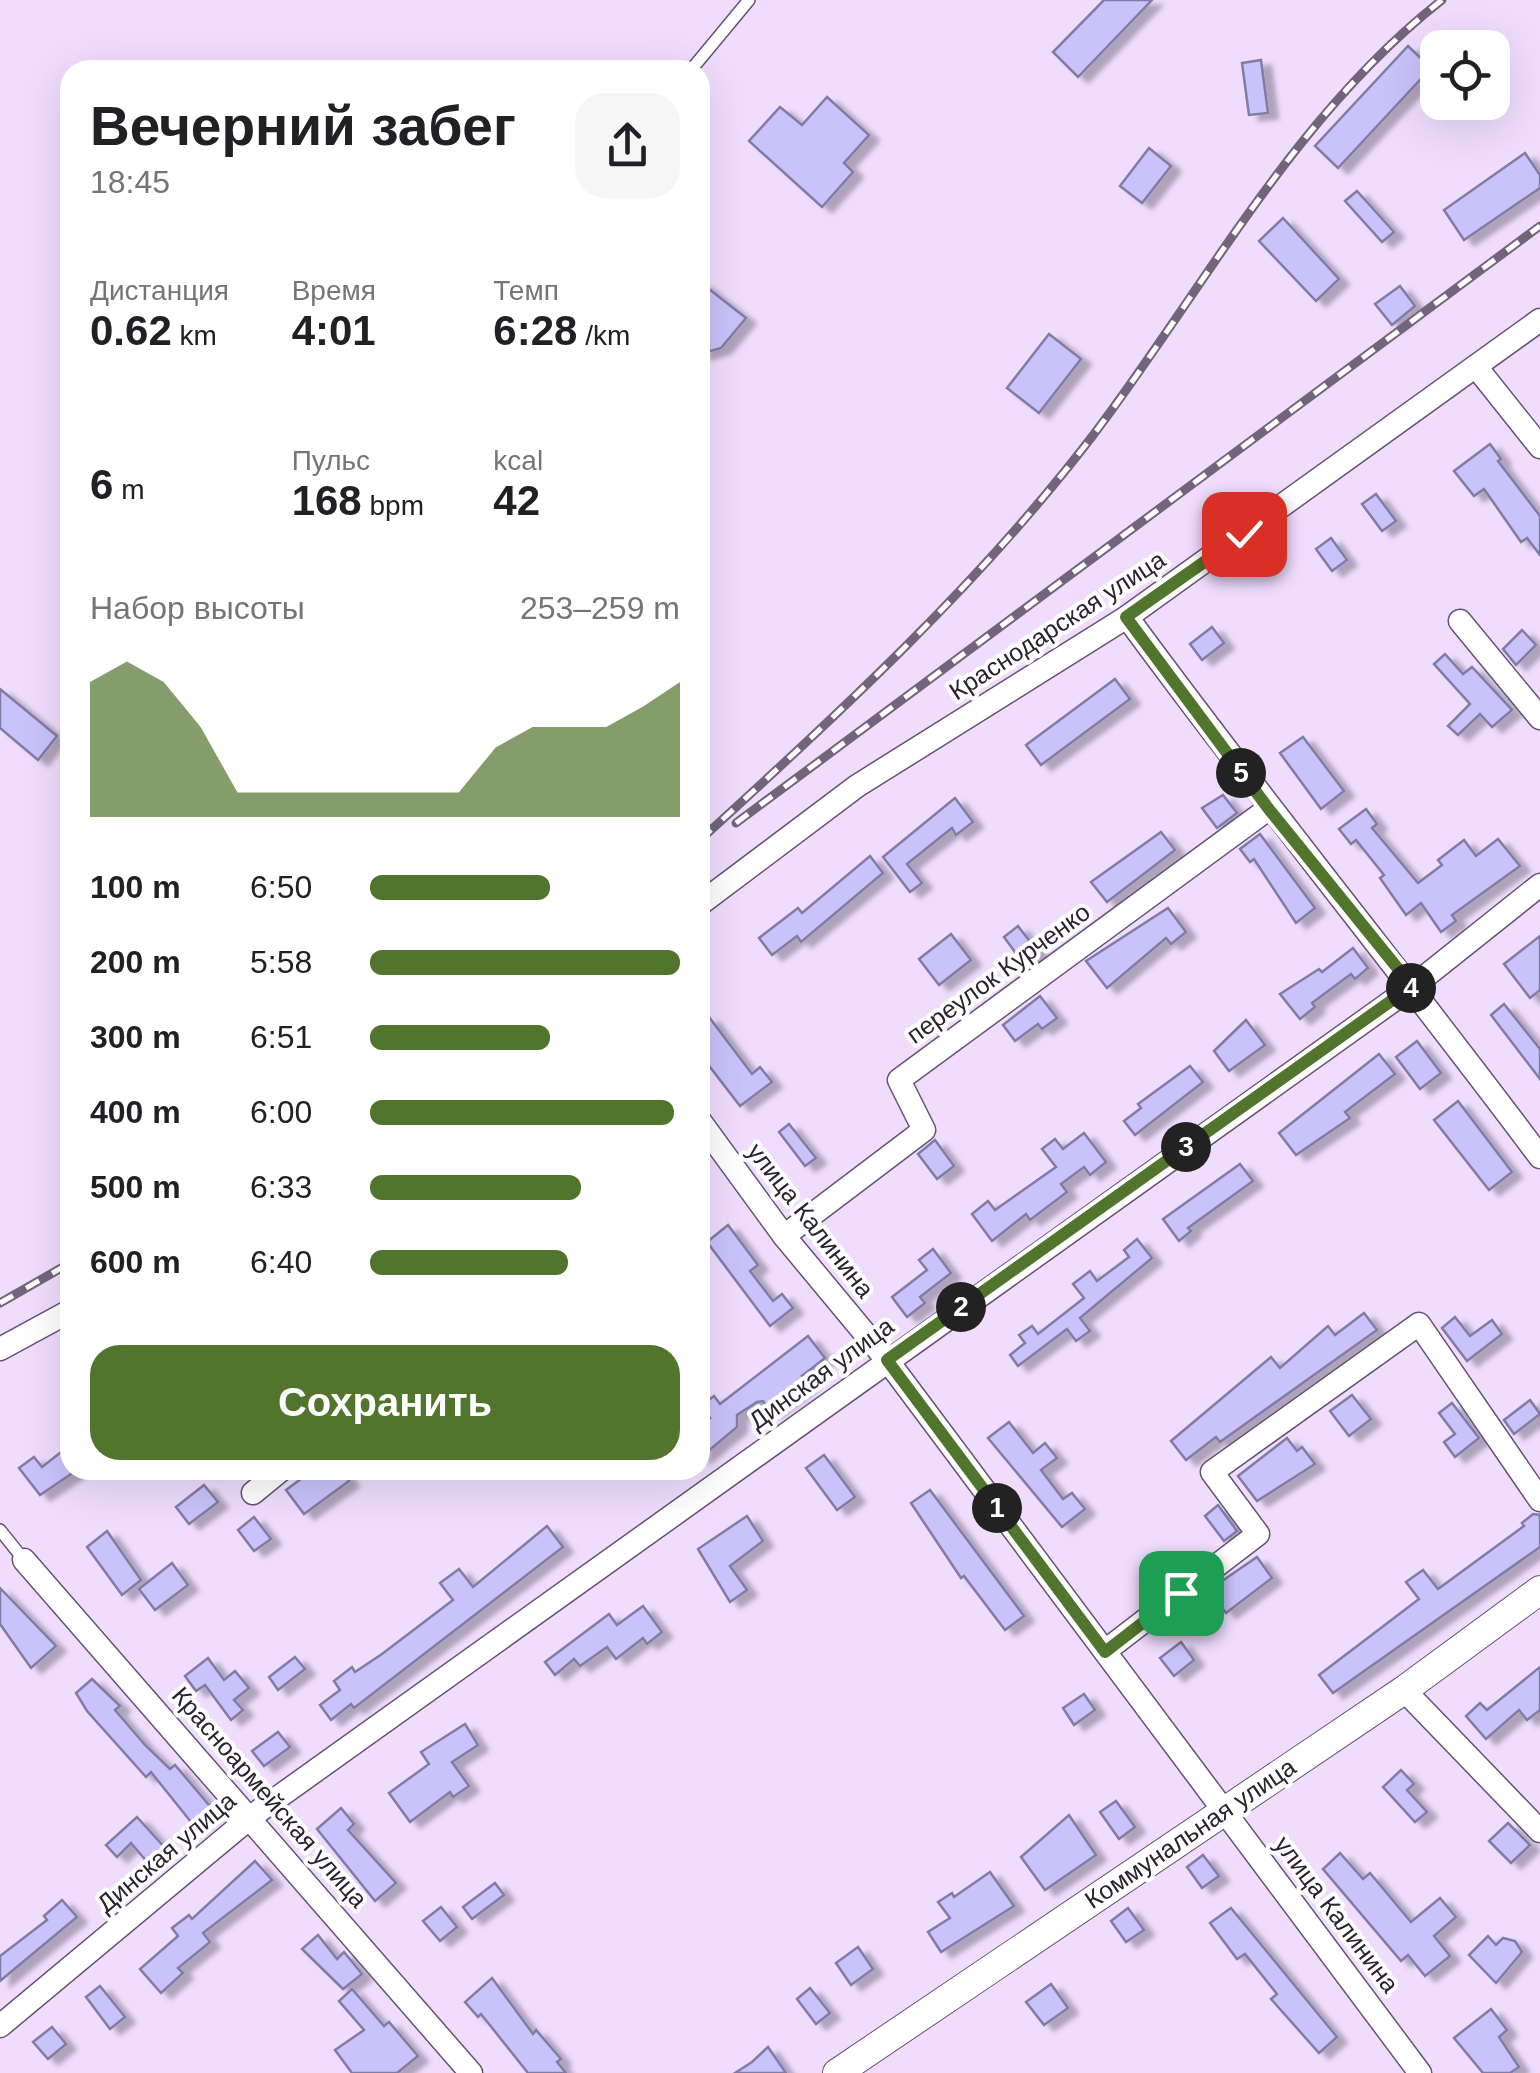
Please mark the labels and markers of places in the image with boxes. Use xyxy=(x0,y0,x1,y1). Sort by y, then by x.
pin xyxy=(1202,492,1287,577)
pin: 5 xyxy=(1216,748,1266,798)
pin: 4 xyxy=(1386,963,1436,1013)
pin: 3 xyxy=(1161,1122,1211,1172)
pin: 2 xyxy=(936,1282,986,1332)
pin: 1 xyxy=(972,1483,1022,1533)
pin xyxy=(1139,1551,1224,1636)

